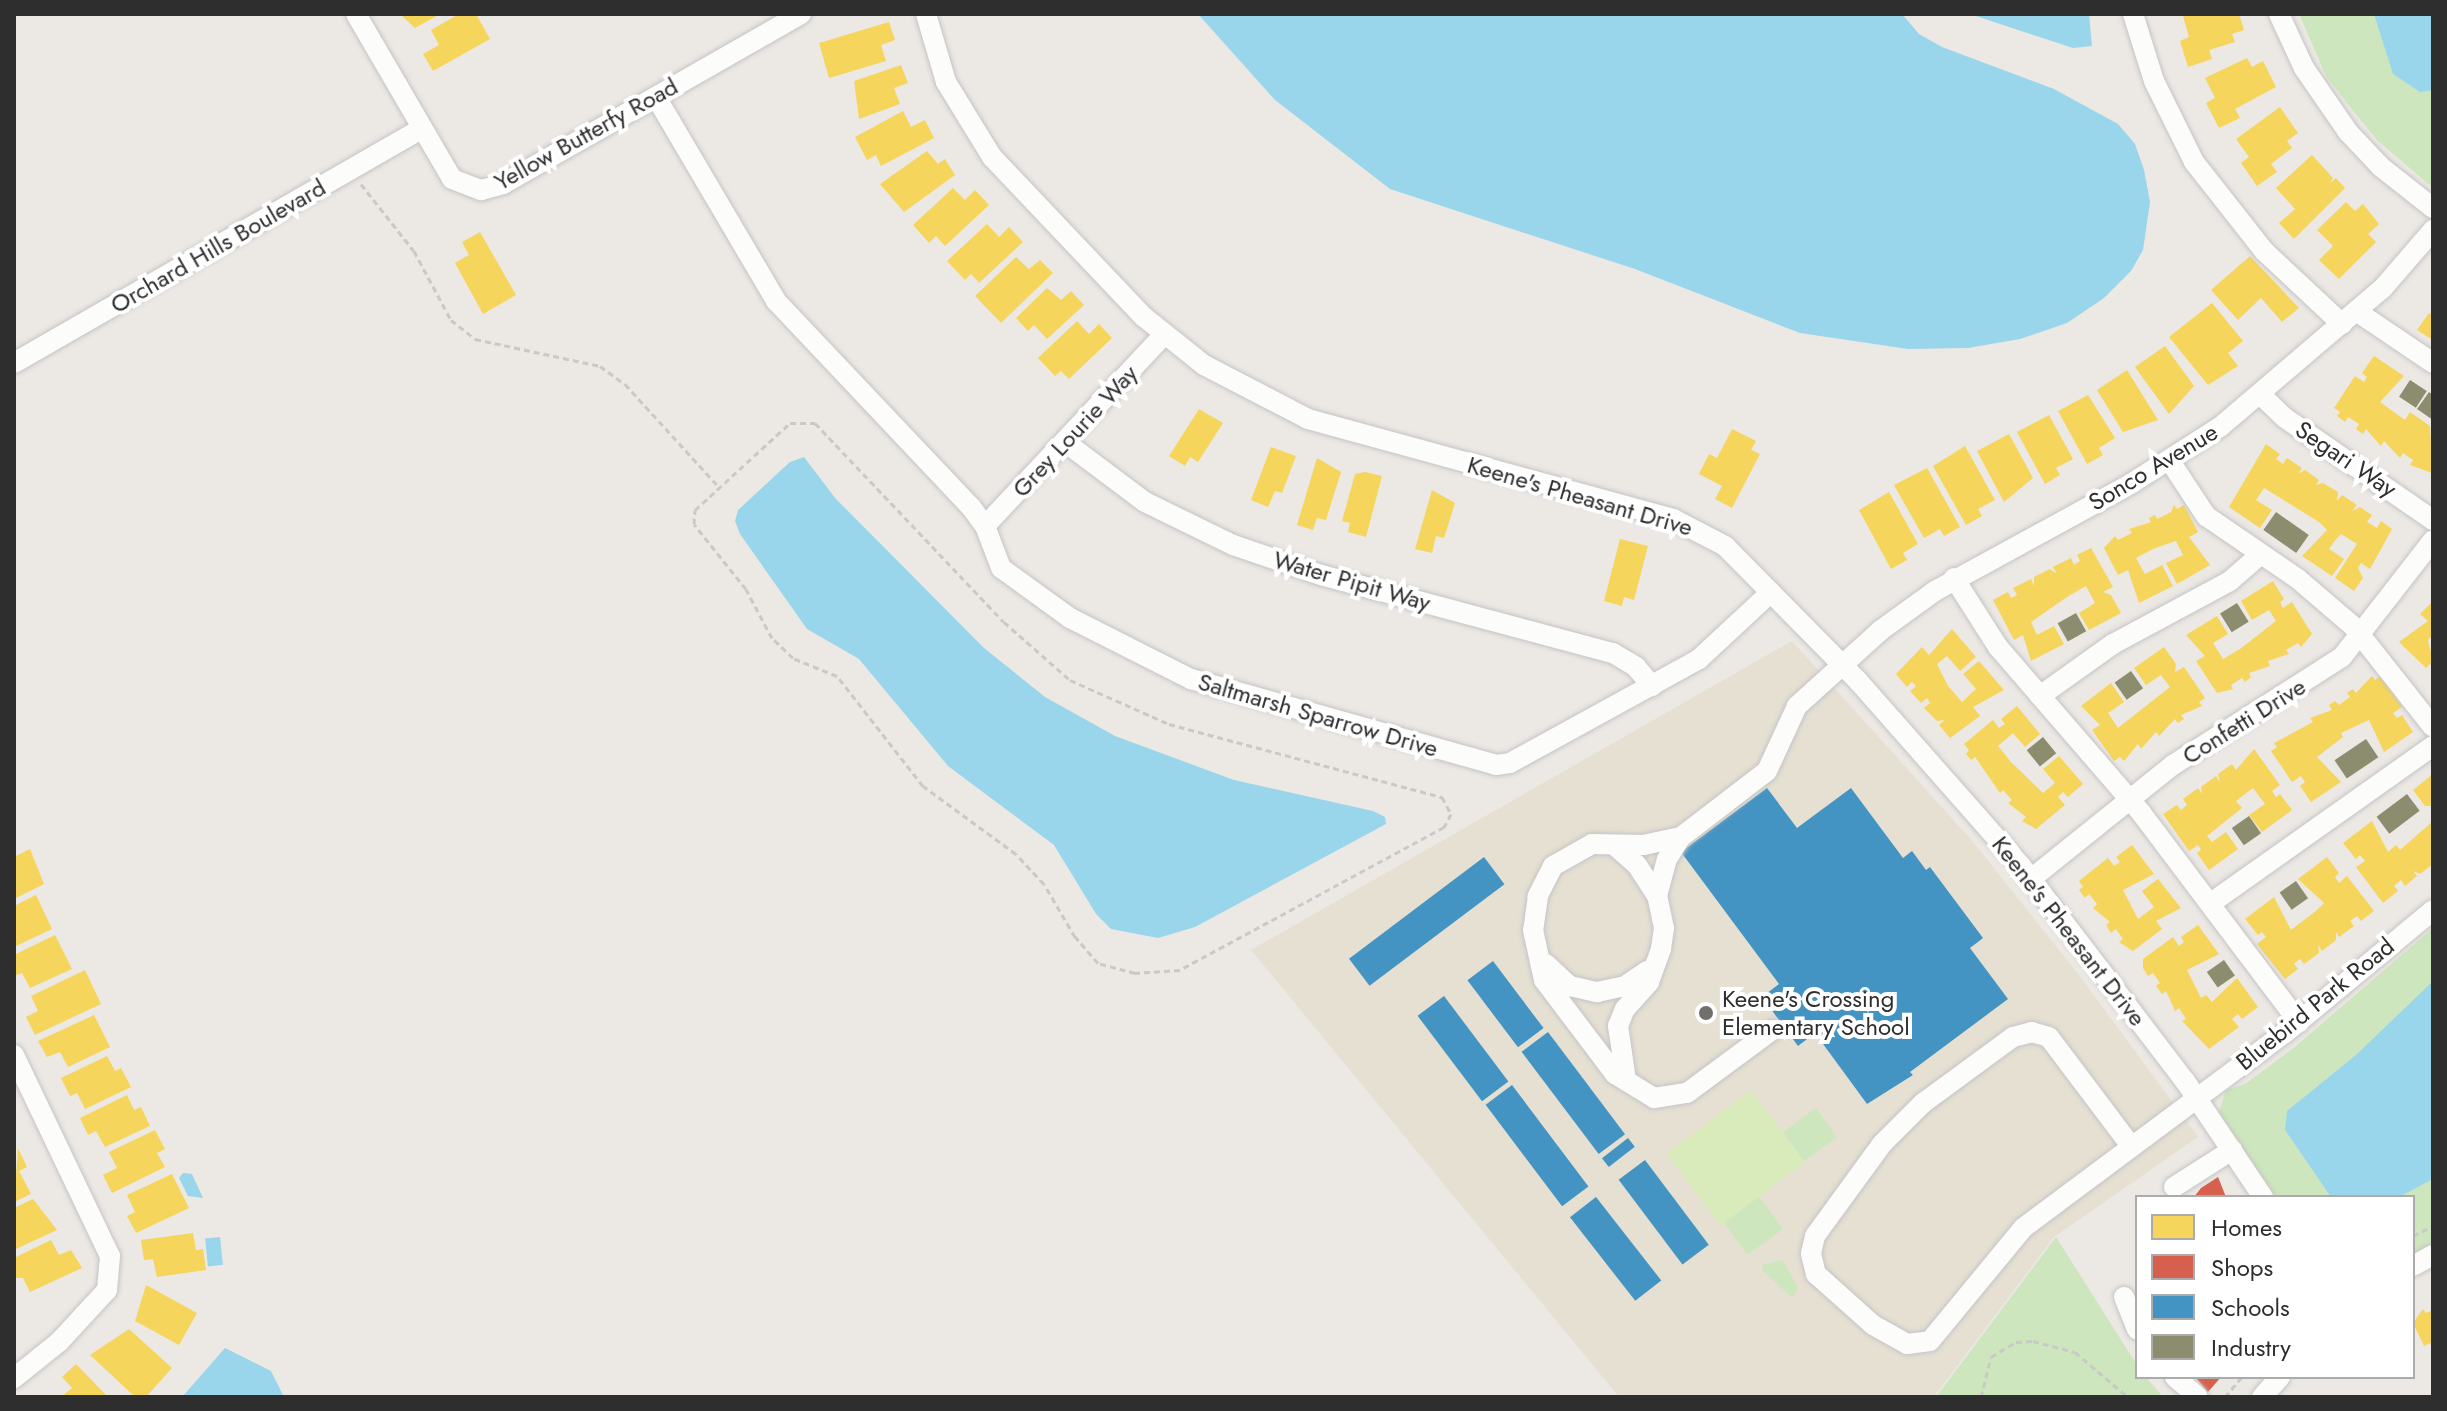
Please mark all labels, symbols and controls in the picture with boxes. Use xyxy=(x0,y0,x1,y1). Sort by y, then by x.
street label: Yellow Butterfy Road xyxy=(489,72,683,196)
street label: Orchard Hills Boulevard xyxy=(105,173,331,319)
street label: Grey Lourie Way xyxy=(1006,359,1144,503)
street label: Segari Way xyxy=(2290,415,2402,503)
street label: Sonco Avenue xyxy=(2083,417,2223,517)
street label: Keene's Pheasant Drive xyxy=(1464,450,1696,542)
street label: Water Pipit Way xyxy=(1270,545,1434,617)
street label: Saltmarsh Sparrow Drive xyxy=(1195,667,1441,763)
street label: Confetti Drive xyxy=(2177,672,2311,770)
street label: Keene's Pheasant Drive xyxy=(1986,830,2152,1032)
street label: Bluebird Park Road xyxy=(2230,932,2400,1076)
place label: Keene's Crossing Elementary School xyxy=(1722,985,1910,1041)
marker: Keene's Crossing Elementary School xyxy=(1697,1004,1715,1022)
legend xyxy=(2135,1195,2415,1379)
text: Homes xyxy=(2211,1210,2282,1245)
text: Shops xyxy=(2211,1250,2273,1285)
text: Schools xyxy=(2211,1290,2290,1325)
text: Industry xyxy=(2211,1330,2291,1365)

